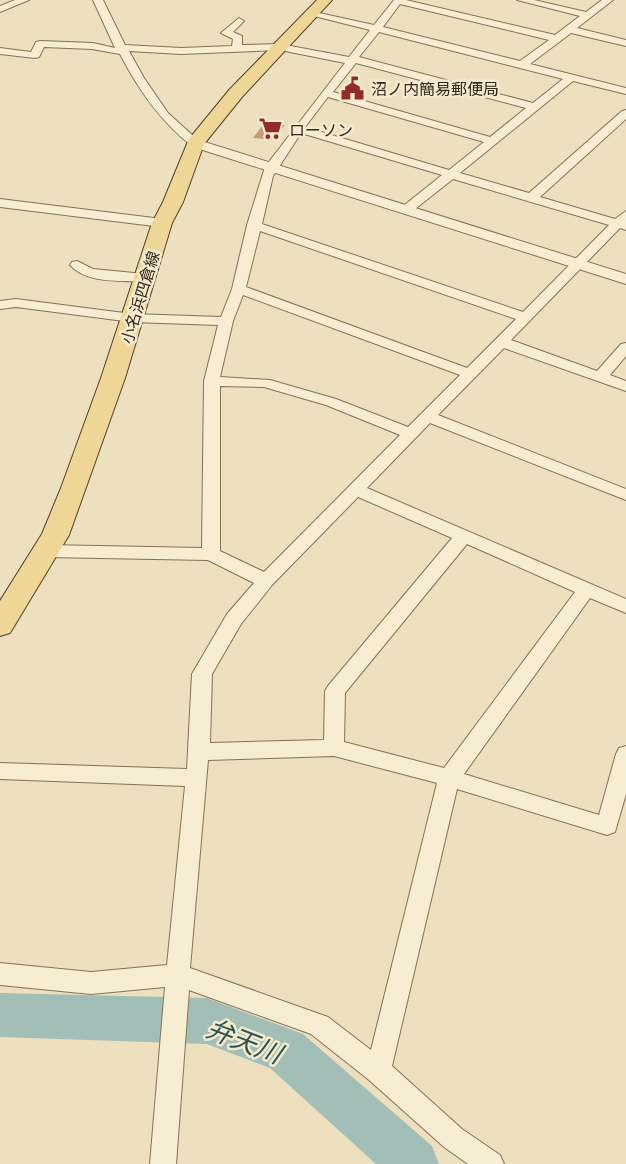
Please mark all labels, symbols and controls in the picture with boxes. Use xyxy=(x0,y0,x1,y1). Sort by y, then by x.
public building icon: 沼ノ内簡易郵便局 xyxy=(340,75,366,101)
place label: 沼ノ内簡易郵便局 xyxy=(371,76,499,100)
supermarket icon: ローソン xyxy=(258,116,284,142)
place label: ローソン xyxy=(289,117,353,141)
street label: 小名浜四倉線 xyxy=(113,248,165,346)
water label: 弁天川 xyxy=(202,1007,291,1072)

